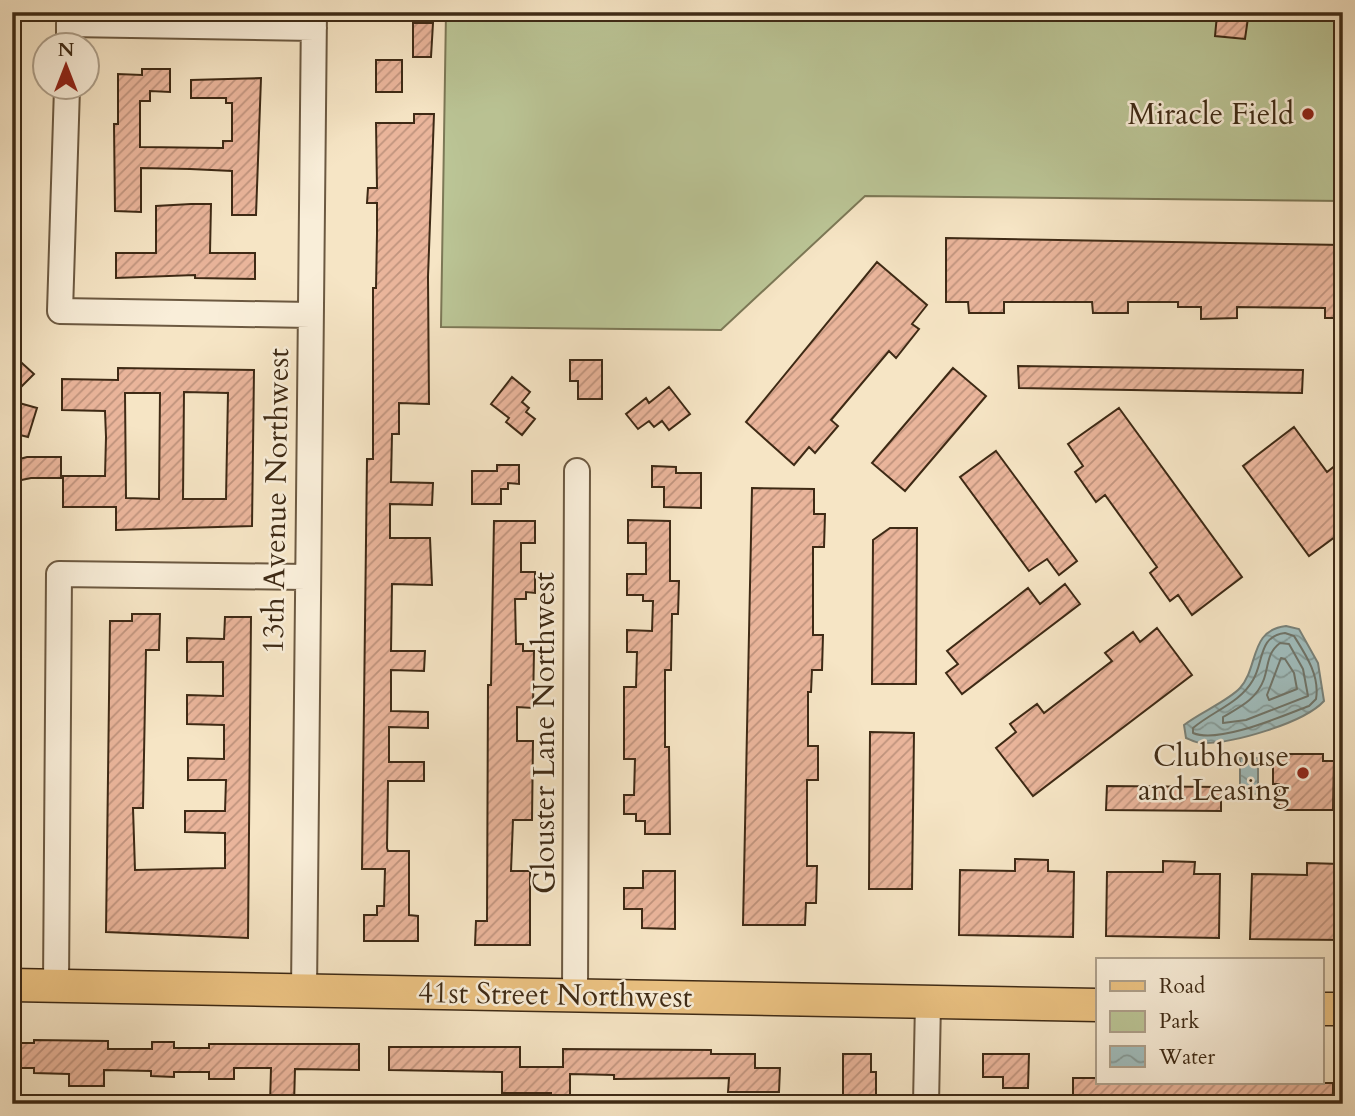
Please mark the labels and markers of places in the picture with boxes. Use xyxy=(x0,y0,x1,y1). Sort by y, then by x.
place label: Miracle Field xyxy=(1128,94,1294,135)
marker: Miracle Field xyxy=(1300,106,1316,122)
place label: Clubhouse and Leasing xyxy=(1138,736,1289,811)
marker: Clubhouse and Leasing xyxy=(1295,765,1311,781)

